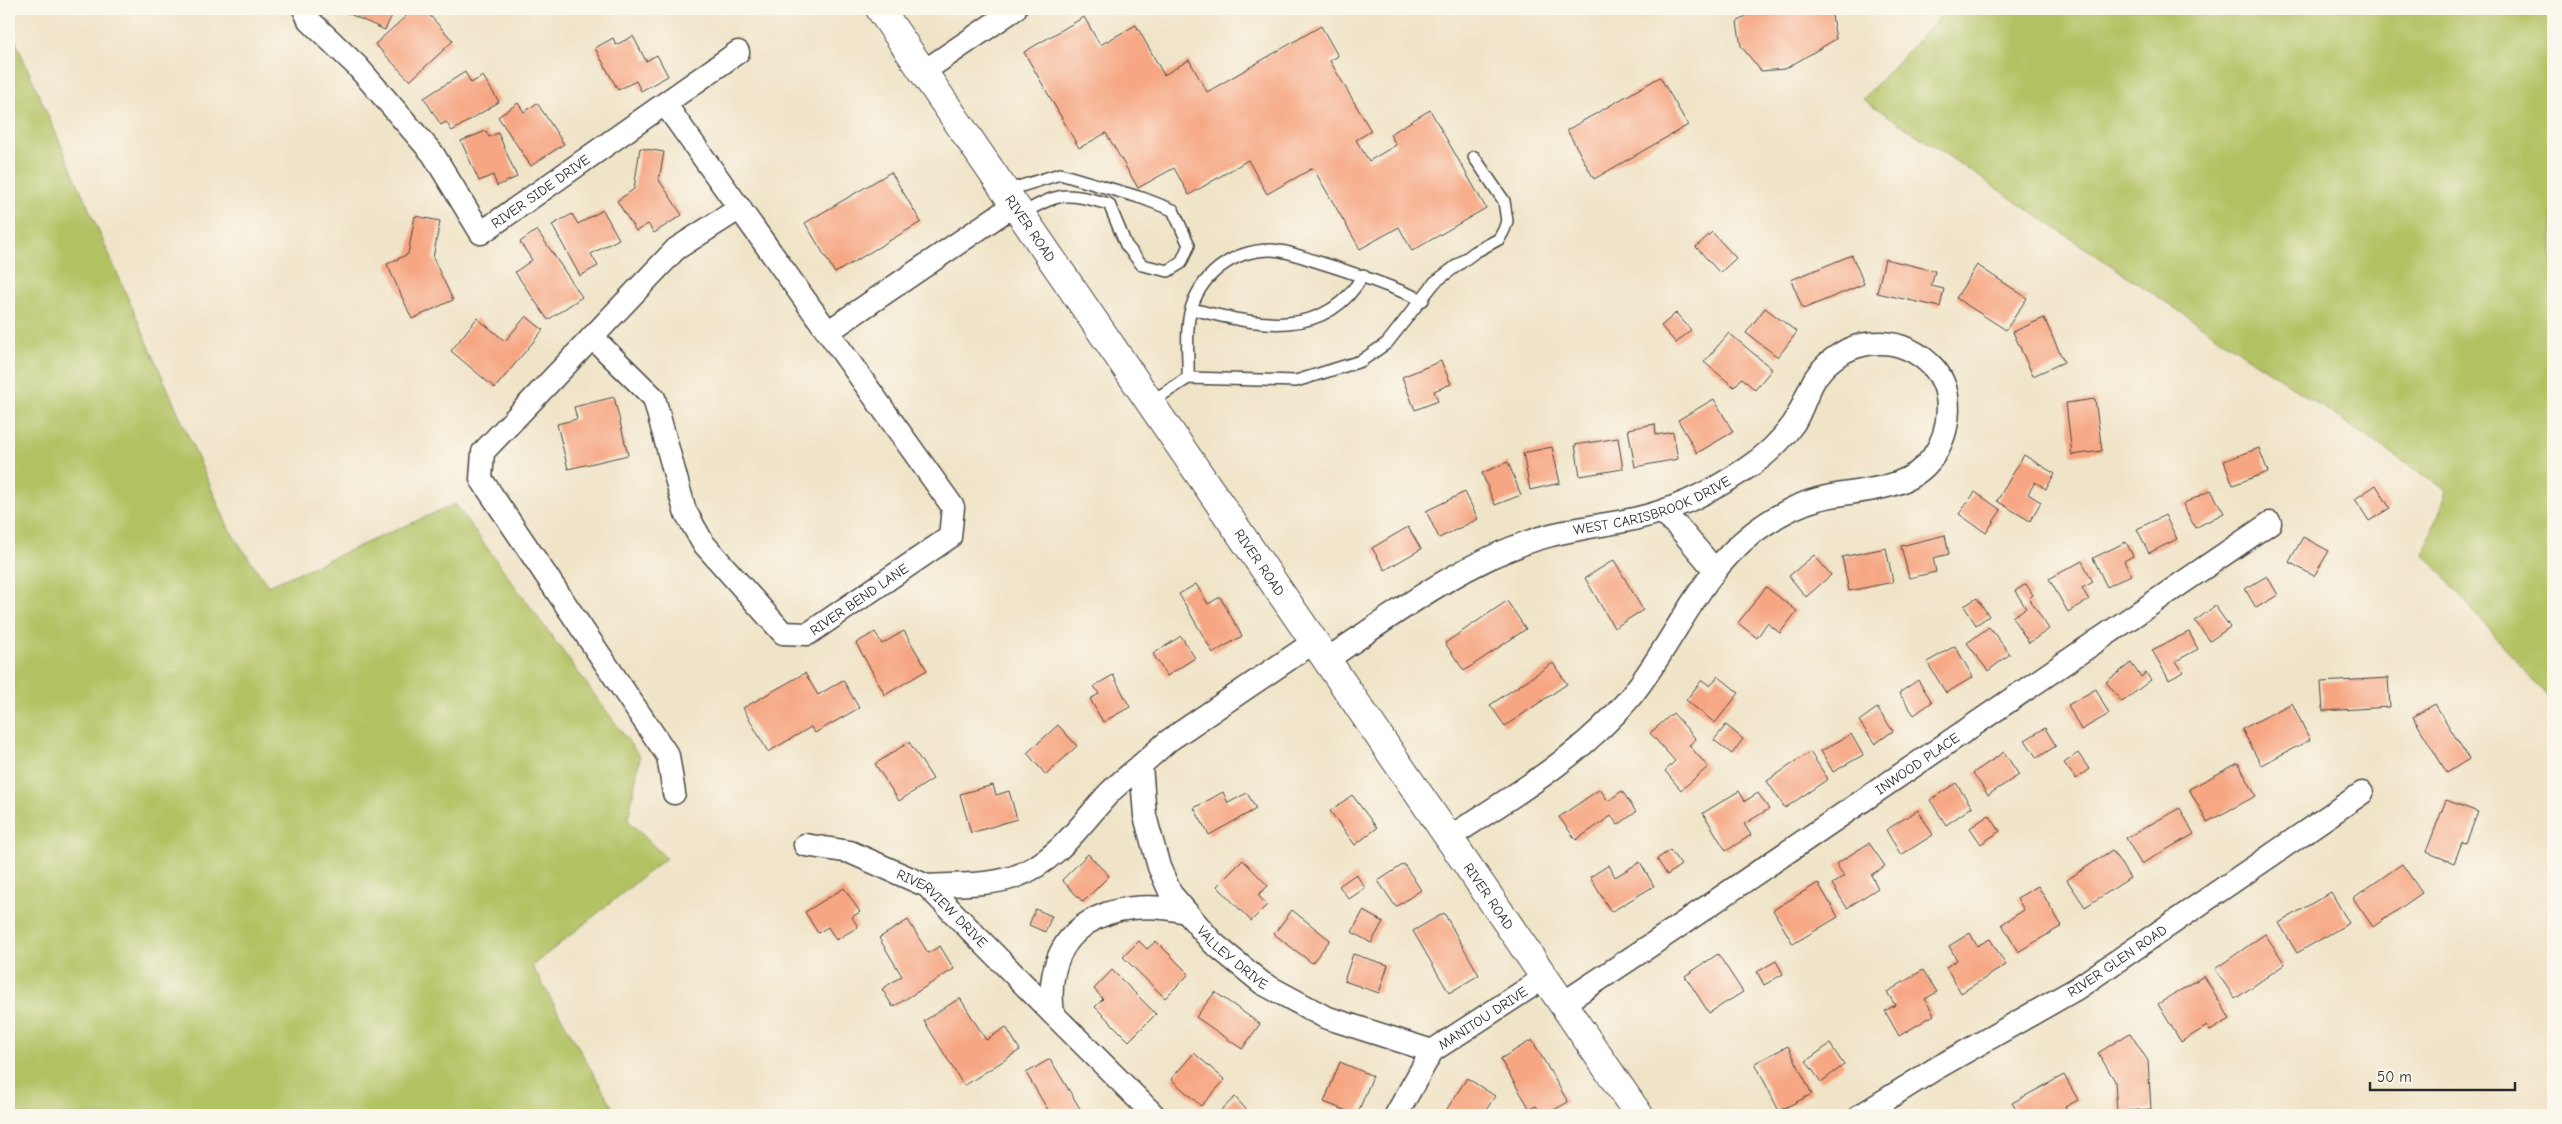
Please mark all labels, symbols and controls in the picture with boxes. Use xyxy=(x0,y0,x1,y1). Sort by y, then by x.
street label: RIVER SIDE DRIVE xyxy=(488,151,593,232)
street label: RIVER ROAD xyxy=(1001,192,1059,265)
street label: WEST CARISBROOK DRIVE xyxy=(1572,473,1734,539)
street label: RIVER ROAD xyxy=(1230,526,1288,599)
street label: RIVER BEND LANE xyxy=(807,560,912,639)
street label: INWOOD PLACE xyxy=(1872,729,1963,798)
street label: RIVER ROAD xyxy=(1460,860,1517,933)
street label: RIVERVIEW DRIVE xyxy=(894,866,991,951)
street label: RIVER GLEN ROAD xyxy=(2065,921,2170,1001)
street label: VALLEY DRIVE xyxy=(1193,923,1271,994)
street label: MANITOU DRIVE xyxy=(1435,983,1531,1054)
scale bar xyxy=(2370,1059,2514,1091)
text: 50 m xyxy=(2377,1068,2412,1086)

